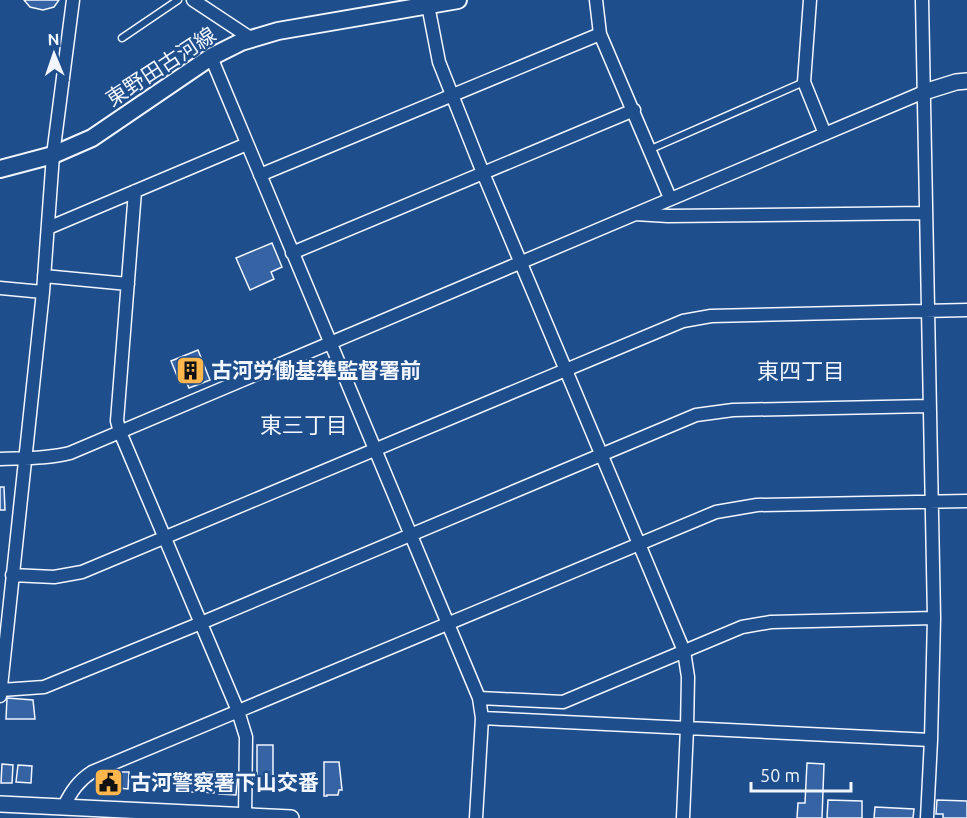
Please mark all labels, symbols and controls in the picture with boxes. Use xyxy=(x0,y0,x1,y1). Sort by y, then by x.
street label: 東野田古河線 xyxy=(101,22,220,111)
north arrow xyxy=(24,24,84,84)
text: N xyxy=(47,30,60,48)
building icon: 古河労働基準監督署前 xyxy=(174,355,206,387)
place label: 古河労働基準監督署前 xyxy=(211,358,421,382)
district label: 東四丁目 xyxy=(757,358,845,383)
district label: 東三丁目 xyxy=(260,412,348,437)
scale bar xyxy=(751,755,852,793)
text: 50 m xyxy=(760,765,800,785)
public building icon: 古河警察署下山交番 xyxy=(93,767,125,799)
place label: 古河警察署下山交番 xyxy=(130,770,319,794)

